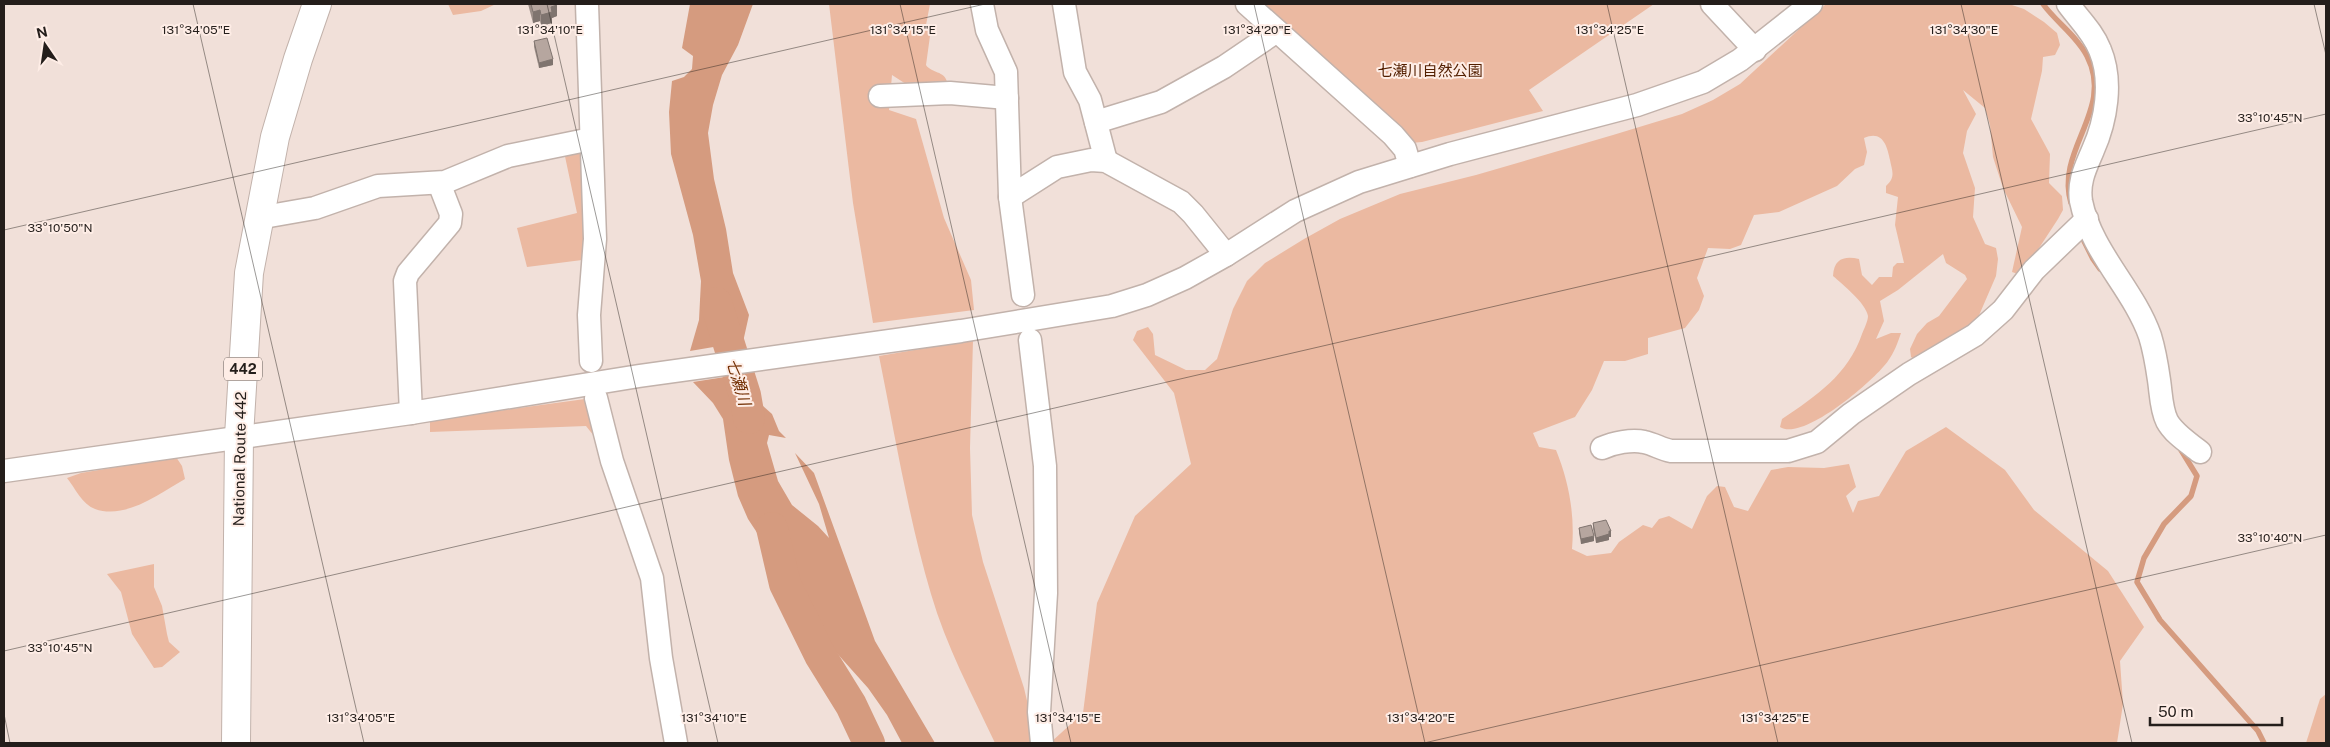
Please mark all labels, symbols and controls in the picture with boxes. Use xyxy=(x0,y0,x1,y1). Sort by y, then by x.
north arrow xyxy=(20,20,70,70)
text: N xyxy=(35,23,49,41)
text: 131°34'05"E xyxy=(162,23,230,37)
text: 131°34'10"E xyxy=(517,23,583,37)
text: 131°34'15"E xyxy=(870,23,936,37)
text: 131°34'20"E xyxy=(1223,23,1291,37)
text: 131°34'25"E xyxy=(1576,23,1644,37)
text: 131°34'30"E xyxy=(1930,23,1998,37)
park label: 七瀬川自然公園 xyxy=(1377,62,1483,79)
text: 33°10'45"N xyxy=(2237,111,2303,125)
text: 33°10'50"N xyxy=(28,221,93,235)
water label: 七瀬川 xyxy=(723,356,755,410)
road number: 442 xyxy=(224,358,262,380)
street label: National Route 442 xyxy=(230,391,249,527)
text: 33°10'40"N xyxy=(2238,531,2302,545)
text: 33°10'45"N xyxy=(27,641,93,655)
scale bar xyxy=(2150,694,2282,726)
text: 50 m xyxy=(2158,703,2193,720)
text: 131°34'05"E xyxy=(327,711,395,725)
text: 131°34'10"E xyxy=(681,711,747,725)
text: 131°34'15"E xyxy=(1035,711,1101,725)
text: 131°34'20"E xyxy=(1387,711,1455,725)
text: 131°34'25"E xyxy=(1741,711,1809,725)

